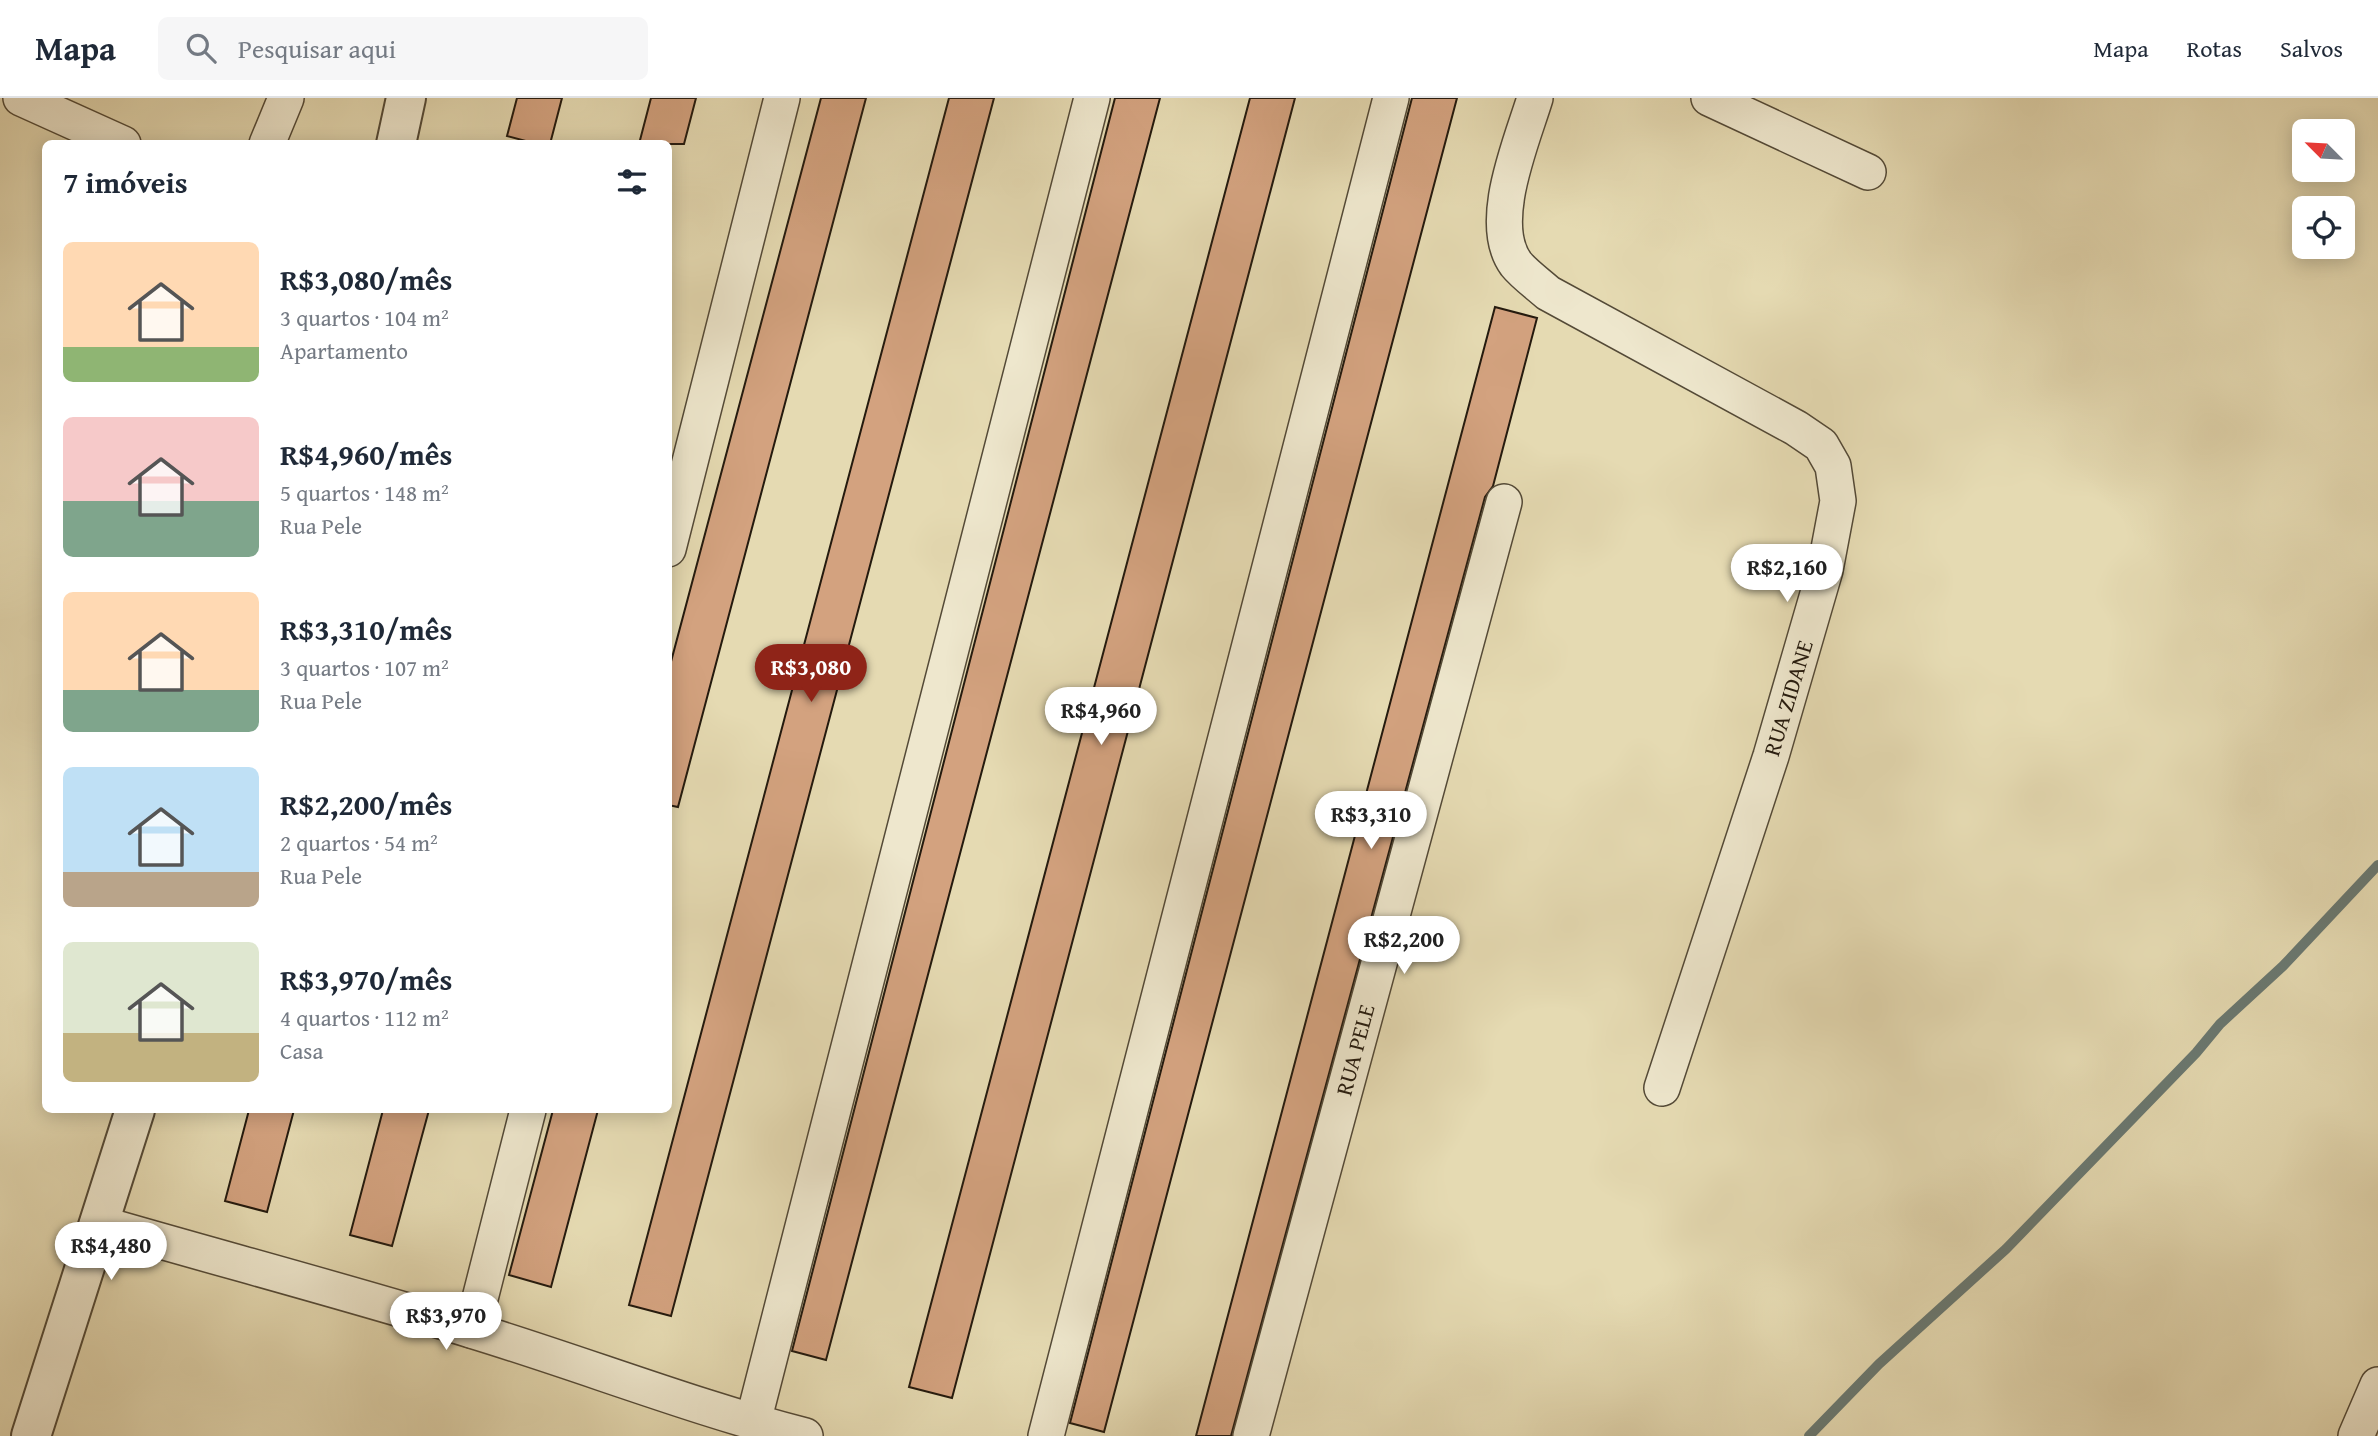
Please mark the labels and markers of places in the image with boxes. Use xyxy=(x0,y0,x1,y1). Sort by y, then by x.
pin: R$2,160 xyxy=(1722,545,1852,604)
pin: R$3,080 xyxy=(746,644,876,704)
pin: R$4,960 xyxy=(1036,688,1166,747)
pin: R$3,310 xyxy=(1306,792,1436,851)
pin: R$2,200 xyxy=(1339,916,1469,976)
pin: R$4,480 xyxy=(46,1222,176,1282)
pin: R$3,970 xyxy=(381,1292,511,1352)

